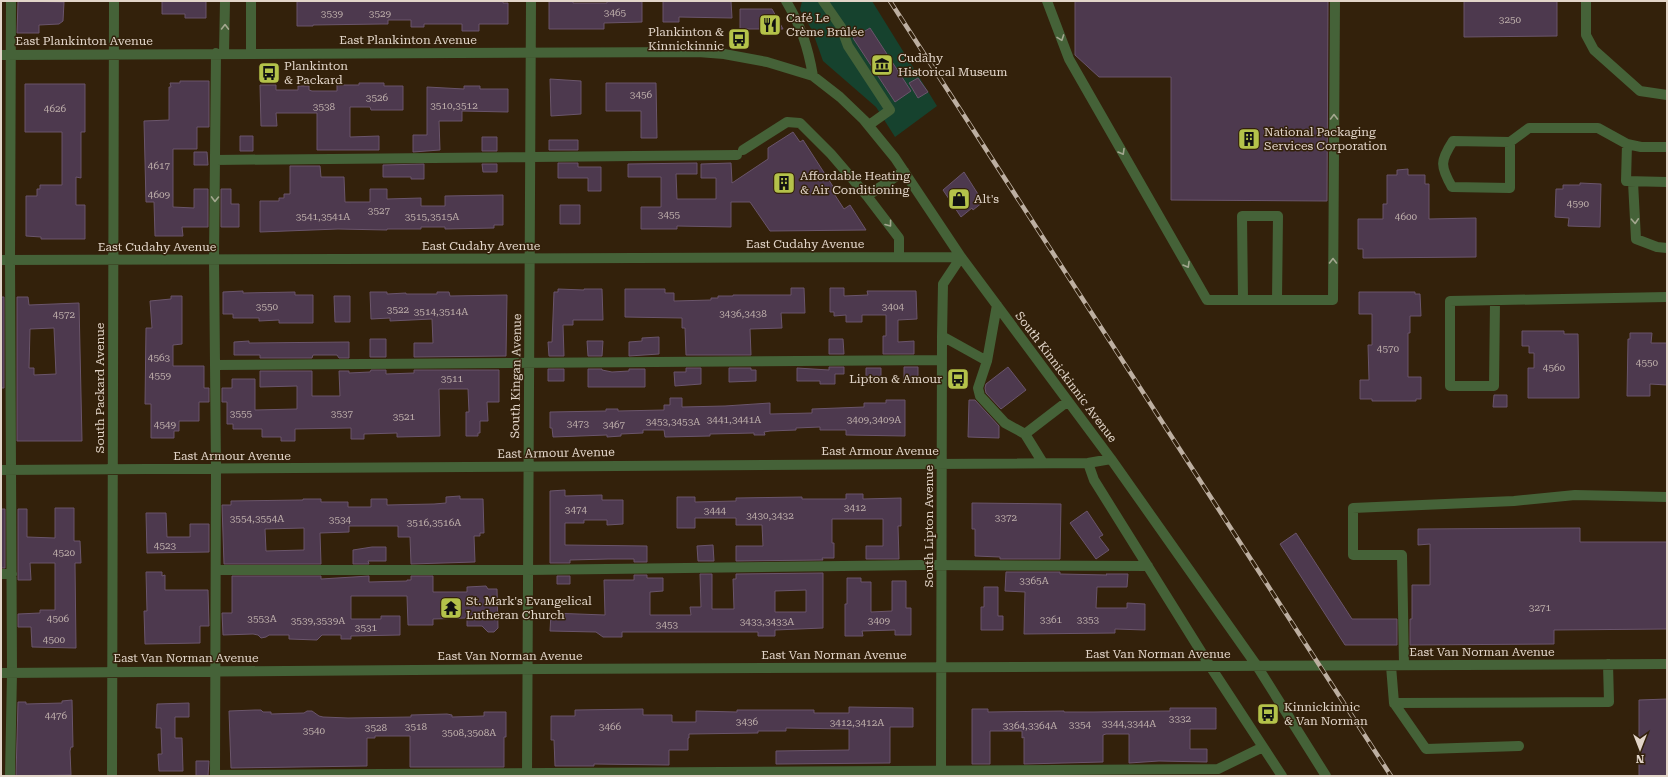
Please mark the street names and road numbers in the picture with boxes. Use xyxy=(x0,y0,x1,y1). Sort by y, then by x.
street label: East Plankinton Avenue xyxy=(339,33,477,47)
street label: East Plankinton Avenue xyxy=(15,34,153,48)
street label: East Cudahy Avenue xyxy=(746,237,865,251)
street label: East Cudahy Avenue xyxy=(422,239,541,253)
street label: East Cudahy Avenue xyxy=(98,240,217,254)
street label: South Kinnickinnic Avenue xyxy=(1012,309,1120,445)
street label: South Kingan Avenue xyxy=(508,313,524,439)
street label: South Packard Avenue xyxy=(93,322,107,453)
street label: East Armour Avenue xyxy=(821,444,939,458)
street label: East Armour Avenue xyxy=(497,445,615,461)
street label: East Armour Avenue xyxy=(173,449,291,463)
street label: South Lipton Avenue xyxy=(922,464,936,587)
street label: East Van Norman Avenue xyxy=(1409,645,1555,659)
street label: East Van Norman Avenue xyxy=(1085,647,1231,661)
street label: East Van Norman Avenue xyxy=(761,648,907,662)
street label: East Van Norman Avenue xyxy=(437,649,583,663)
street label: East Van Norman Avenue xyxy=(113,651,259,665)

